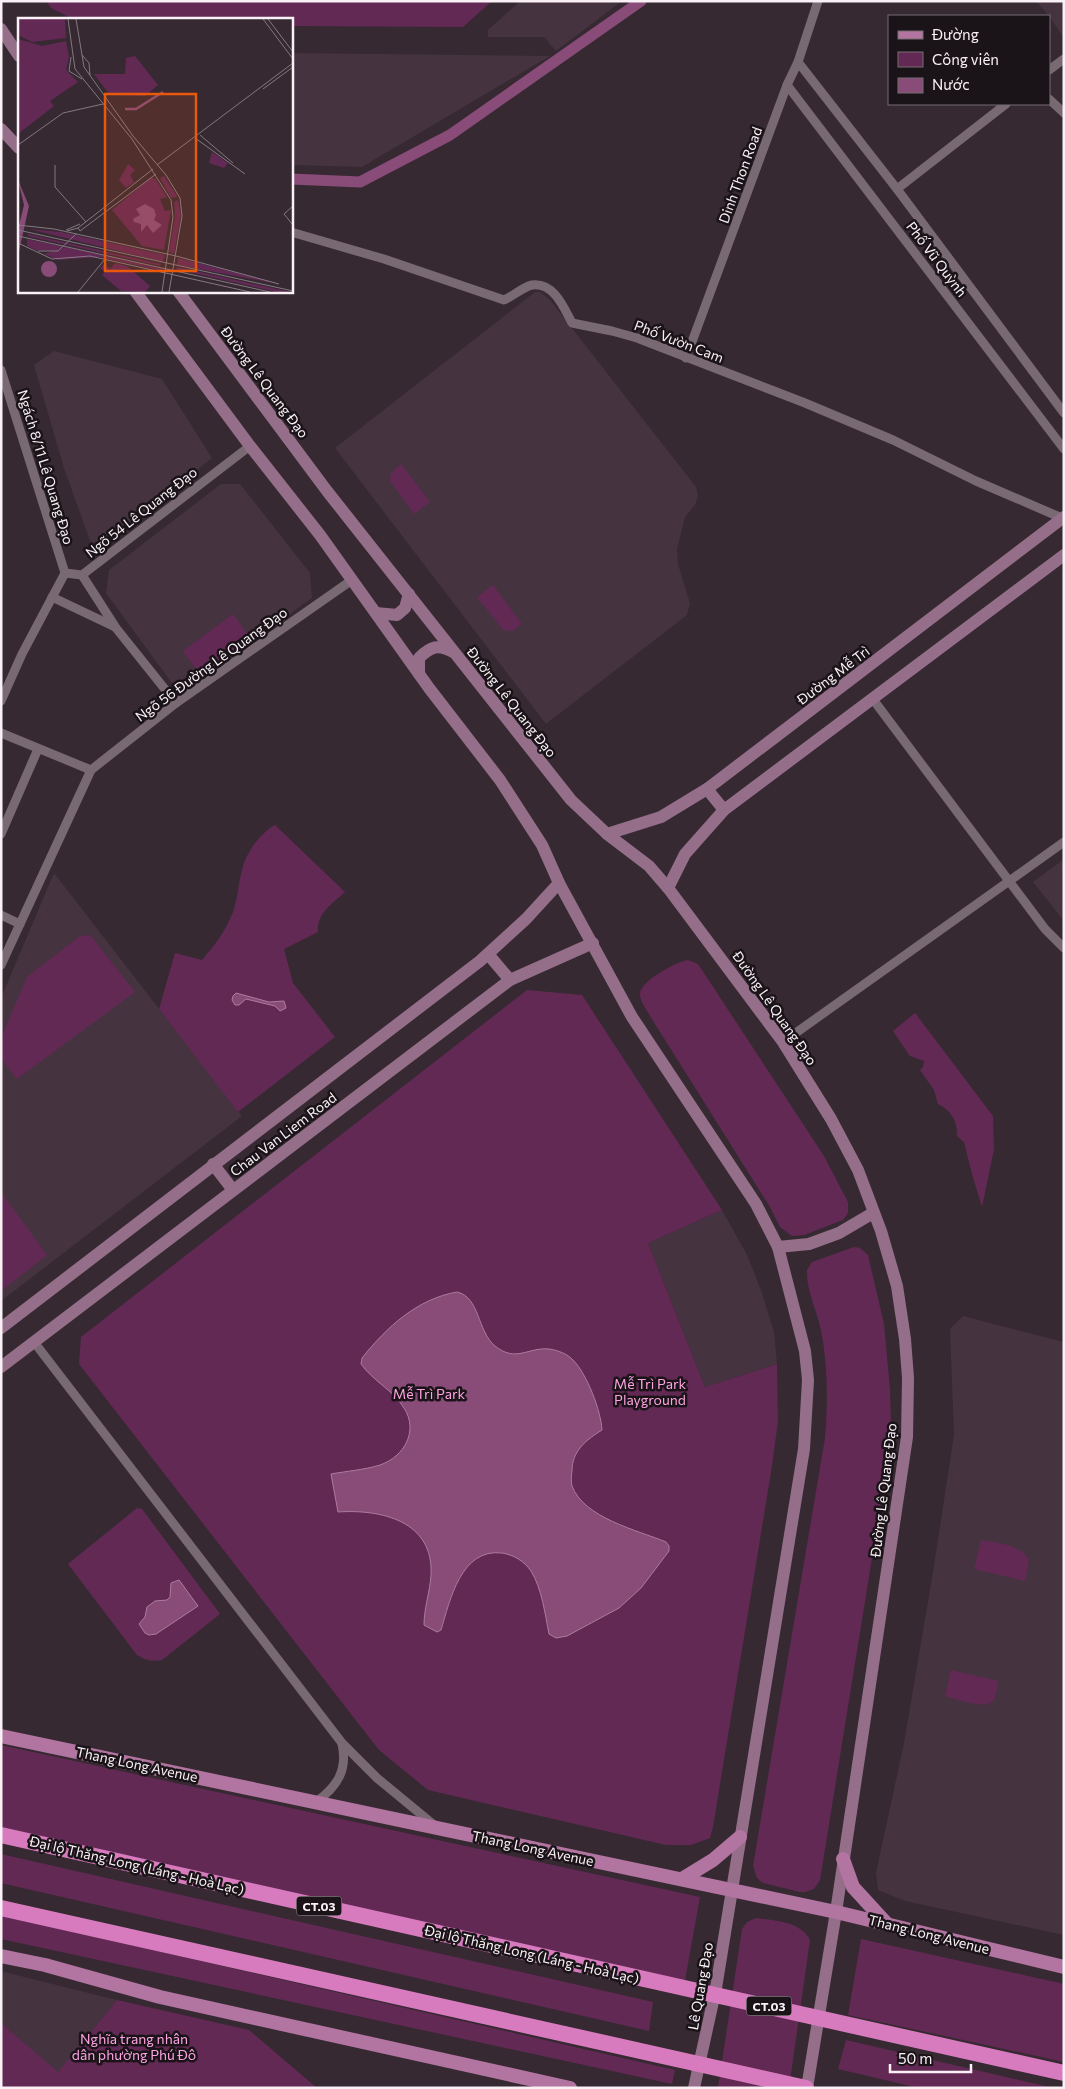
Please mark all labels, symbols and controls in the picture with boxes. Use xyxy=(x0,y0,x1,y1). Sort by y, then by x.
legend xyxy=(888,15,1050,105)
inset map xyxy=(18,18,292,292)
text: Đường xyxy=(931,25,979,43)
text: Công viên xyxy=(932,50,999,68)
text: Nước xyxy=(932,75,970,93)
street label: Dinh Thon Road xyxy=(715,124,765,226)
street label: Phố Vũ Quỳnh xyxy=(903,218,971,300)
street label: Phố Vườn Cam xyxy=(632,316,726,366)
street label: Đường Lê Quang Đạo xyxy=(217,322,312,441)
street label: Ngách 8/11 Lê Quang Đạo xyxy=(14,388,78,546)
street label: Ngõ 54 Lê Quang Đạo xyxy=(82,463,200,561)
street label: Ngõ 56 Đường Lê Quang Đạo xyxy=(132,603,290,725)
street label: Đường Mễ Trì xyxy=(792,642,873,708)
street label: Đường Lê Quang Đạo xyxy=(463,643,560,761)
street label: Đường Lê Quang Đạo xyxy=(729,947,821,1068)
street label: Chau Van Liem Road xyxy=(226,1088,340,1180)
park label: Mễ Trì Park Playground xyxy=(614,1375,687,1408)
park label: Mễ Trì Park xyxy=(393,1385,466,1402)
street label: Đường Lê Quang Đạo xyxy=(866,1422,900,1559)
street label: Thang Long Avenue xyxy=(75,1743,199,1785)
street label: Thang Long Avenue xyxy=(471,1827,595,1869)
street label: Đại lộ Thăng Long (Láng - Hoà Lạc) xyxy=(27,1832,246,1898)
road number: CT.03 xyxy=(296,1896,342,1915)
street label: Thang Long Avenue xyxy=(867,1911,991,1957)
street label: Đại lộ Thăng Long (Láng - Hoà Lạc) xyxy=(422,1921,641,1987)
street label: Lê Quang Đạo xyxy=(684,1941,716,2031)
road number: CT.03 xyxy=(746,1996,792,2015)
park label: Nghĩa trang nhân dân phường Phú Đô xyxy=(72,2030,196,2063)
scale bar xyxy=(890,2042,971,2074)
text: 50 m xyxy=(898,2049,932,2067)

